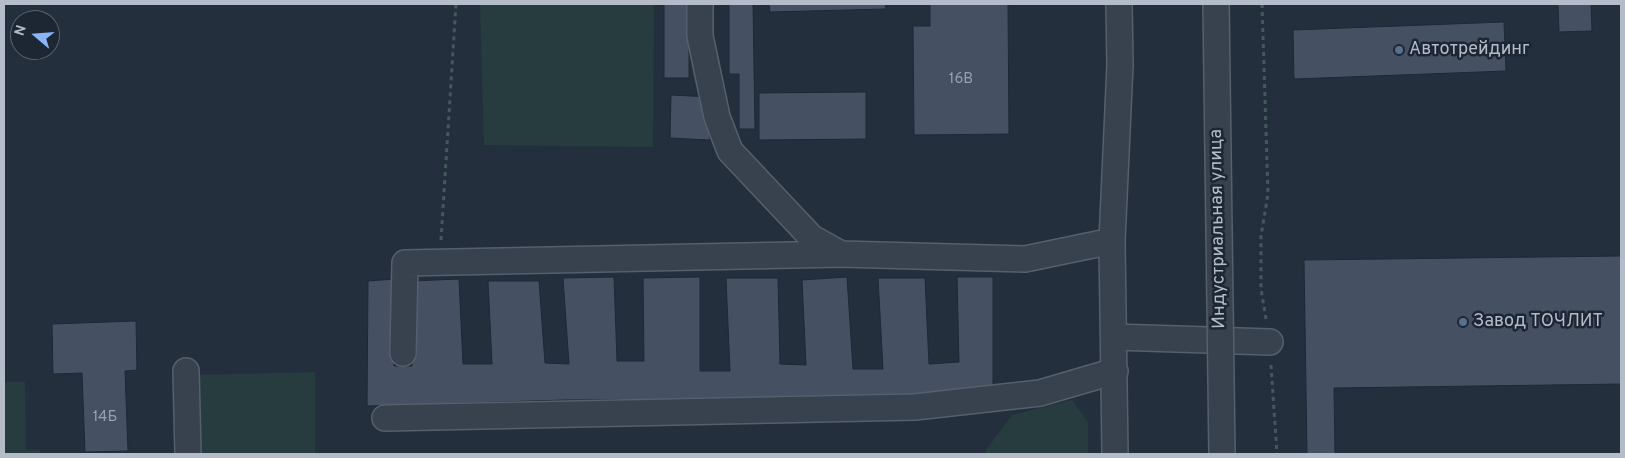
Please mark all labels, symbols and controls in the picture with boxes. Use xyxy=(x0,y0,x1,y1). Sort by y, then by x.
north arrow xyxy=(10,10,60,60)
text: N xyxy=(12,23,31,38)
place label: Автотрейдинг xyxy=(1409,39,1530,61)
marker: Автотрейдинг xyxy=(1393,44,1405,56)
house number: 16В xyxy=(949,71,973,89)
street label: Индустриальная улица xyxy=(1206,129,1232,329)
place label: Завод ТОЧЛИТ xyxy=(1473,311,1603,333)
marker: Завод ТОЧЛИТ xyxy=(1457,316,1469,328)
house number: 14Б xyxy=(93,409,117,427)

